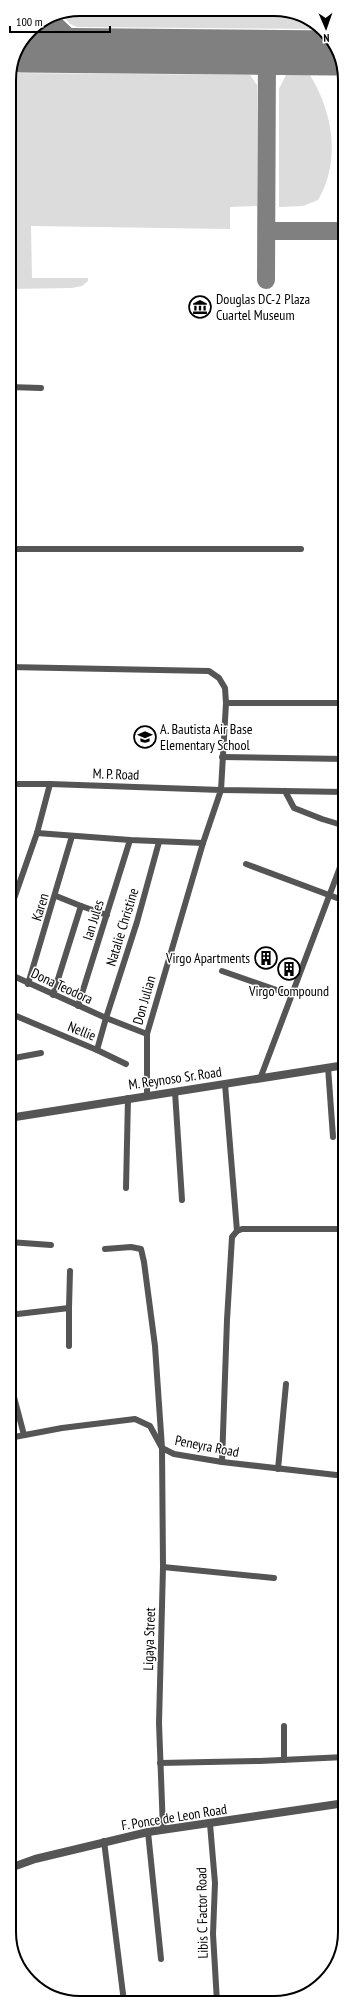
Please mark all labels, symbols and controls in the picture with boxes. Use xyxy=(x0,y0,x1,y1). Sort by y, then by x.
scale bar xyxy=(10,8,110,34)
north arrow xyxy=(306,8,346,48)
text: 100 m xyxy=(16,14,43,29)
text: N xyxy=(323,31,330,45)
place label: Douglas DC-2 Plaza Cuartel Museum xyxy=(216,290,310,324)
museum icon: Douglas DC-2 Plaza Cuartel Museum xyxy=(187,294,213,320)
place label: A. Bautista Air Base Elementary School xyxy=(160,720,253,754)
school or university icon: A. Bautista Air Base Elementary School xyxy=(132,724,158,750)
street label: M. P. Road xyxy=(92,764,140,784)
street label: Natalie Christine xyxy=(102,886,142,968)
street label: Karen xyxy=(27,891,53,923)
street label: Ian Jules xyxy=(78,897,108,942)
building icon: Virgo Apartments xyxy=(253,945,279,971)
place label: Virgo Apartments xyxy=(165,949,250,967)
building icon: Virgo Compound xyxy=(276,956,302,982)
street label: Dona Teodora xyxy=(28,964,96,1008)
street label: Don Julian xyxy=(128,973,160,1027)
place label: Virgo Compound xyxy=(248,982,329,1000)
street label: Nellie xyxy=(65,1017,99,1045)
street label: M. Reynoso Sr. Road xyxy=(127,1063,223,1093)
street label: Peneyra Road xyxy=(173,1431,241,1461)
street label: Ligaya Street xyxy=(139,1607,159,1671)
street label: F. Ponce de Leon Road xyxy=(120,1800,228,1834)
street label: Libis C Factor Road xyxy=(192,1867,212,1959)

